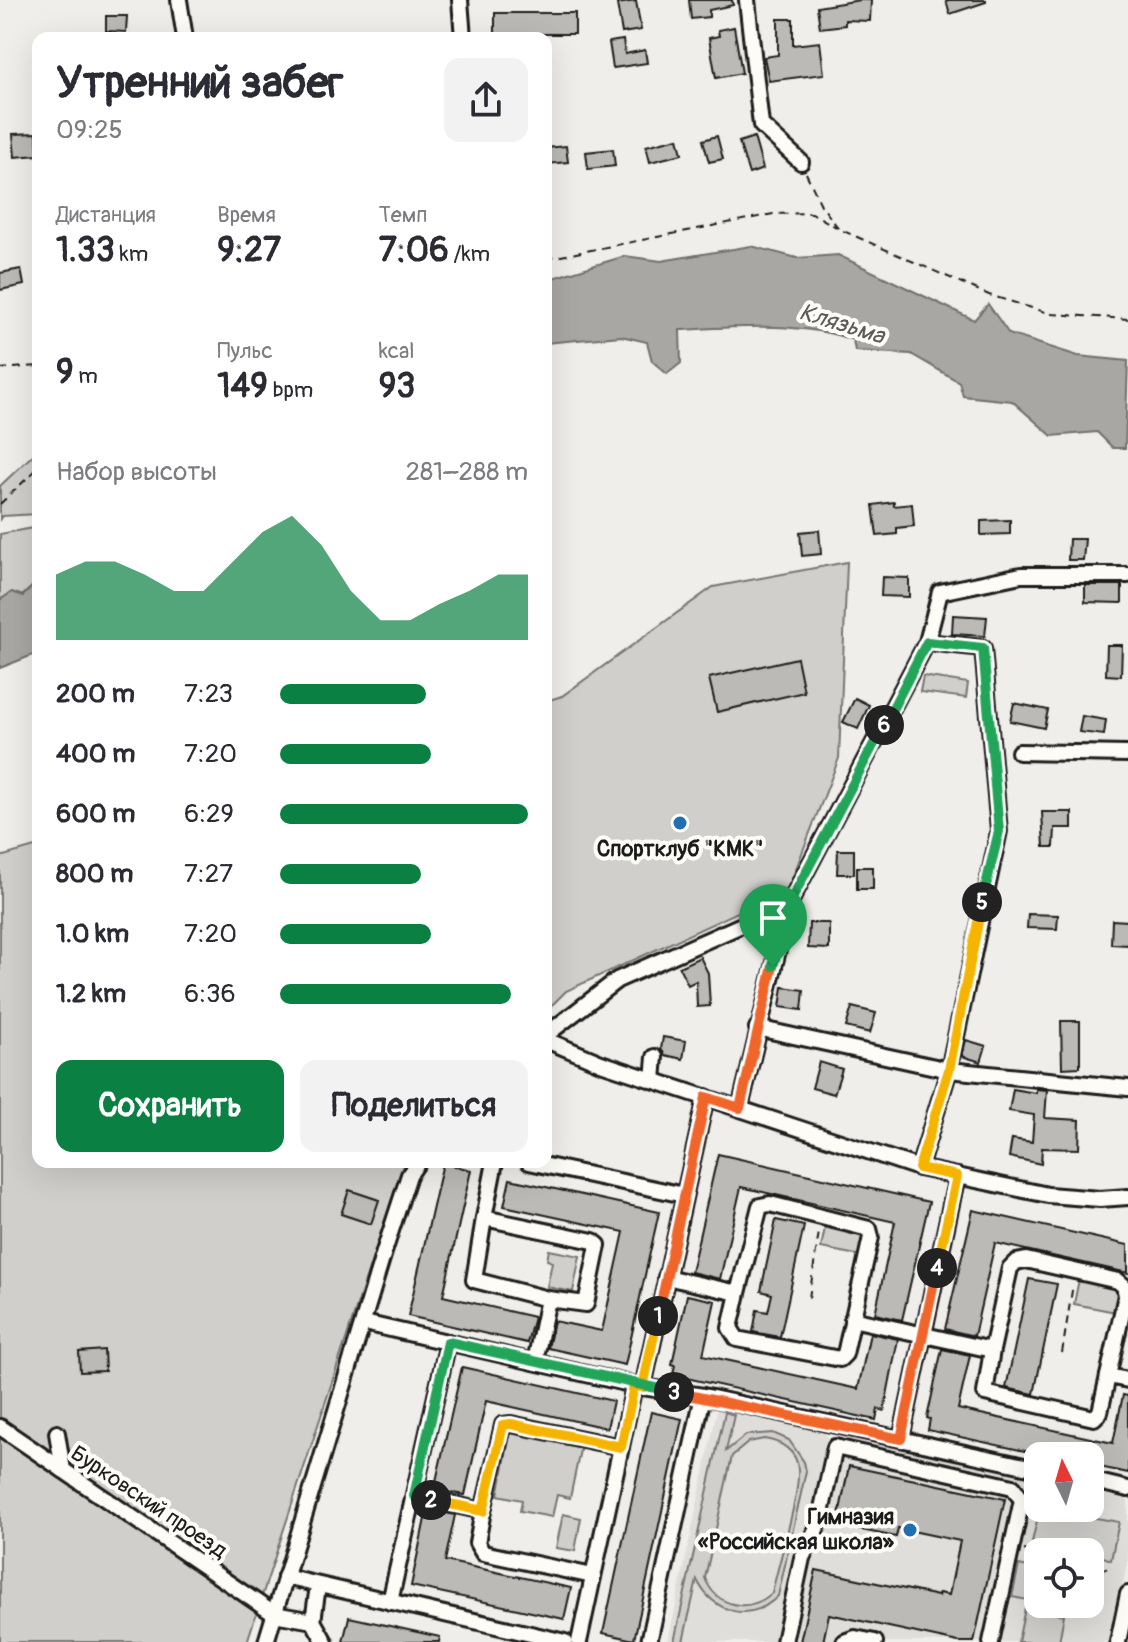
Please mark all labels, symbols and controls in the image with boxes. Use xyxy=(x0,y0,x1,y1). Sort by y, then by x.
text: Утренний забег xyxy=(56,56,343,111)
button: share xyxy=(444,58,528,142)
text: 09:25 xyxy=(56,114,123,146)
text: Дистанция xyxy=(56,201,156,229)
text: Время xyxy=(217,201,276,229)
text: Темп xyxy=(379,201,427,229)
text: 1.33 xyxy=(56,229,115,272)
text: 9:27 xyxy=(217,229,281,272)
text: 7:06 xyxy=(379,229,449,272)
text: km xyxy=(115,240,148,268)
text: /km xyxy=(449,240,490,268)
water label: Клязьма xyxy=(796,297,890,351)
text: Пульс xyxy=(217,337,273,365)
text: kcal xyxy=(379,337,414,365)
text: 9 xyxy=(56,351,74,394)
text: m xyxy=(74,362,98,390)
text: 149 xyxy=(217,365,268,408)
text: 93 xyxy=(379,365,415,408)
text: bpm xyxy=(268,376,313,404)
text: Набор высоты xyxy=(56,456,217,488)
text: 281–288 m xyxy=(405,456,528,488)
text: 200 m xyxy=(56,678,135,710)
text: 7:23 xyxy=(184,678,233,710)
pin: 6 xyxy=(864,705,904,745)
text: 6 xyxy=(878,711,890,739)
text: 400 m xyxy=(56,738,135,770)
text: 7:20 xyxy=(184,738,237,770)
text: 600 m xyxy=(56,798,135,830)
text: 6:29 xyxy=(184,798,234,830)
marker: Спортклуб "КМК" xyxy=(671,814,689,832)
place label: Спортклуб "КМК" xyxy=(597,835,763,863)
text: 800 m xyxy=(56,858,133,890)
text: 7:27 xyxy=(184,858,233,890)
pin: 5 xyxy=(962,882,1002,922)
pin xyxy=(739,884,807,966)
text: 5 xyxy=(976,888,988,916)
icon: arrive xyxy=(751,896,795,940)
text: 1.0 km xyxy=(56,918,129,950)
text: 7:20 xyxy=(184,918,237,950)
text: 1.2 km xyxy=(56,978,126,1010)
text: 6:36 xyxy=(184,978,236,1010)
button: Сохранить xyxy=(56,1060,284,1152)
button: Поделиться xyxy=(300,1060,528,1152)
pin: 4 xyxy=(917,1248,957,1288)
text: 4 xyxy=(931,1254,943,1282)
pin: 1 xyxy=(638,1296,678,1336)
text: 1 xyxy=(654,1302,662,1330)
pin: 3 xyxy=(654,1372,694,1412)
text: 3 xyxy=(668,1378,680,1406)
street label: Бурковский проезд xyxy=(65,1439,233,1565)
north arrow xyxy=(1024,1442,1104,1522)
map controls xyxy=(1024,1442,1104,1618)
pin: 2 xyxy=(411,1480,451,1520)
text: 2 xyxy=(425,1486,437,1514)
place label: Гимназия «Российская школа» xyxy=(698,1503,895,1556)
marker: Гимназия «Российская школа» xyxy=(901,1521,919,1539)
button: locate xyxy=(1024,1538,1104,1618)

